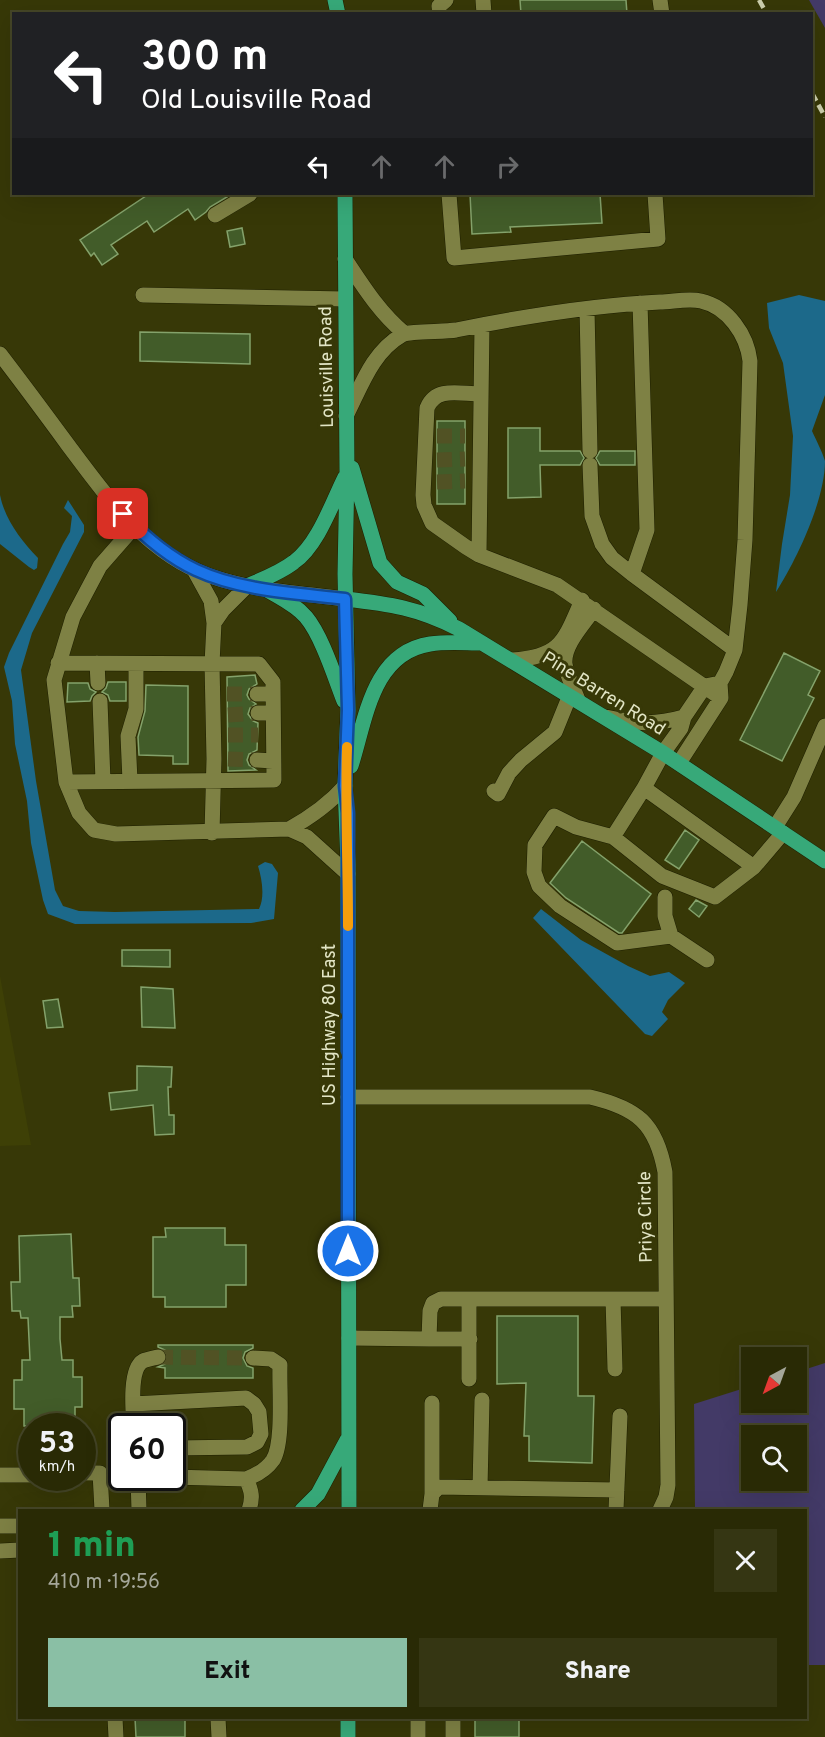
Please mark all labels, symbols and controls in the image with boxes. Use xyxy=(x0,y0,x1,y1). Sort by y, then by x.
text: 300 m xyxy=(141,32,268,85)
icon: left xyxy=(42,36,120,114)
text: Old Louisville Road xyxy=(141,84,372,118)
icon: left xyxy=(302,150,335,183)
icon: ahead xyxy=(365,150,398,183)
icon: ahead xyxy=(428,150,461,183)
icon: right xyxy=(491,150,524,183)
street label: Louisville Road xyxy=(315,306,340,428)
pin xyxy=(97,488,148,539)
icon: arrive xyxy=(106,497,139,530)
street label: Pine Barren Road xyxy=(537,647,669,741)
street label: US Highway 80 East xyxy=(319,944,342,1106)
street label: Priya Circle xyxy=(634,1171,659,1263)
position arrow xyxy=(316,1219,380,1283)
north arrow xyxy=(741,1347,807,1413)
map controls xyxy=(741,1347,807,1491)
speed limit sign: 60 xyxy=(108,1413,186,1491)
button: search xyxy=(741,1425,807,1491)
text: 53 xyxy=(39,1426,75,1463)
text: km/h xyxy=(39,1458,75,1477)
text: 1 min xyxy=(48,1524,136,1570)
button: close xyxy=(714,1529,777,1592)
text: 410 m · 19:56 xyxy=(48,1570,160,1596)
button: Exit xyxy=(48,1638,407,1707)
button: Share xyxy=(419,1638,777,1707)

